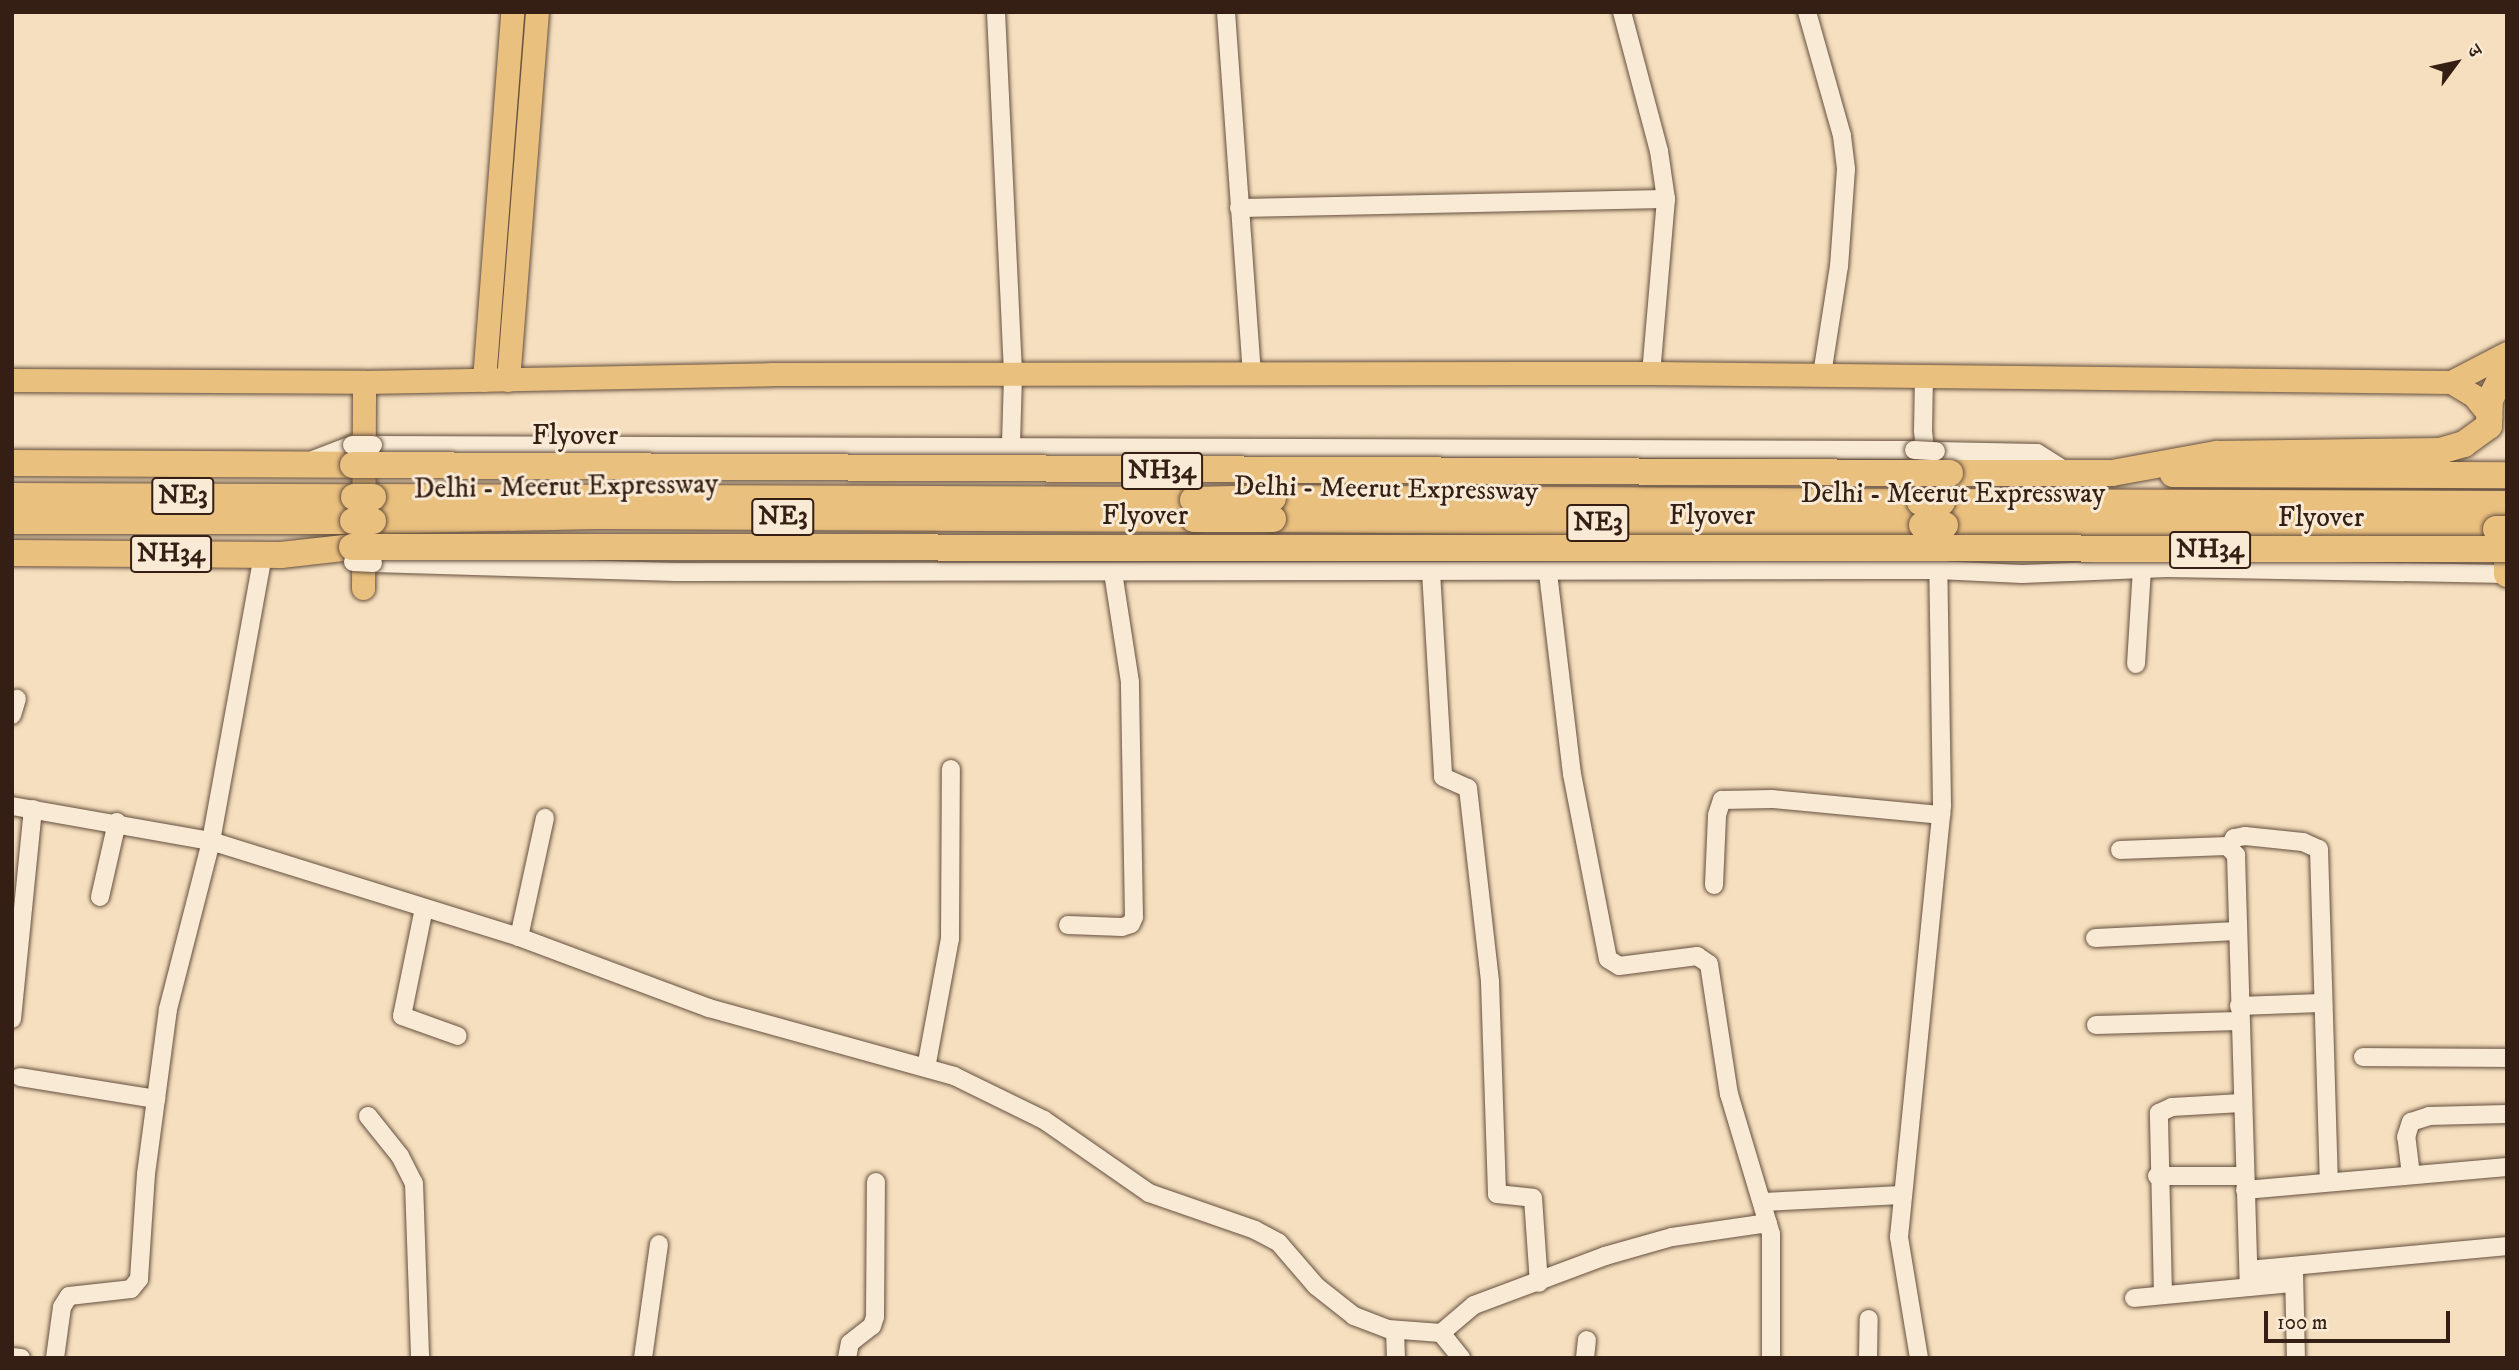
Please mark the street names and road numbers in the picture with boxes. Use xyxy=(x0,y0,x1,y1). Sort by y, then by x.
street label: Flyover xyxy=(532,419,618,453)
road number: NH34 xyxy=(1120,449,1204,494)
street label: Delhi - Meerut Expressway xyxy=(413,468,719,506)
street label: Delhi - Meerut Expressway xyxy=(1233,470,1539,508)
road number: NE3 xyxy=(150,474,216,518)
street label: Delhi - Meerut Expressway xyxy=(1801,477,2105,511)
road number: NE3 xyxy=(750,495,816,540)
street label: Flyover xyxy=(1102,499,1188,533)
street label: Flyover xyxy=(1669,499,1755,533)
road number: NE3 xyxy=(1565,500,1631,545)
street label: Flyover xyxy=(2278,501,2364,535)
road number: NH34 xyxy=(2168,528,2252,572)
road number: NH34 xyxy=(129,532,213,576)

